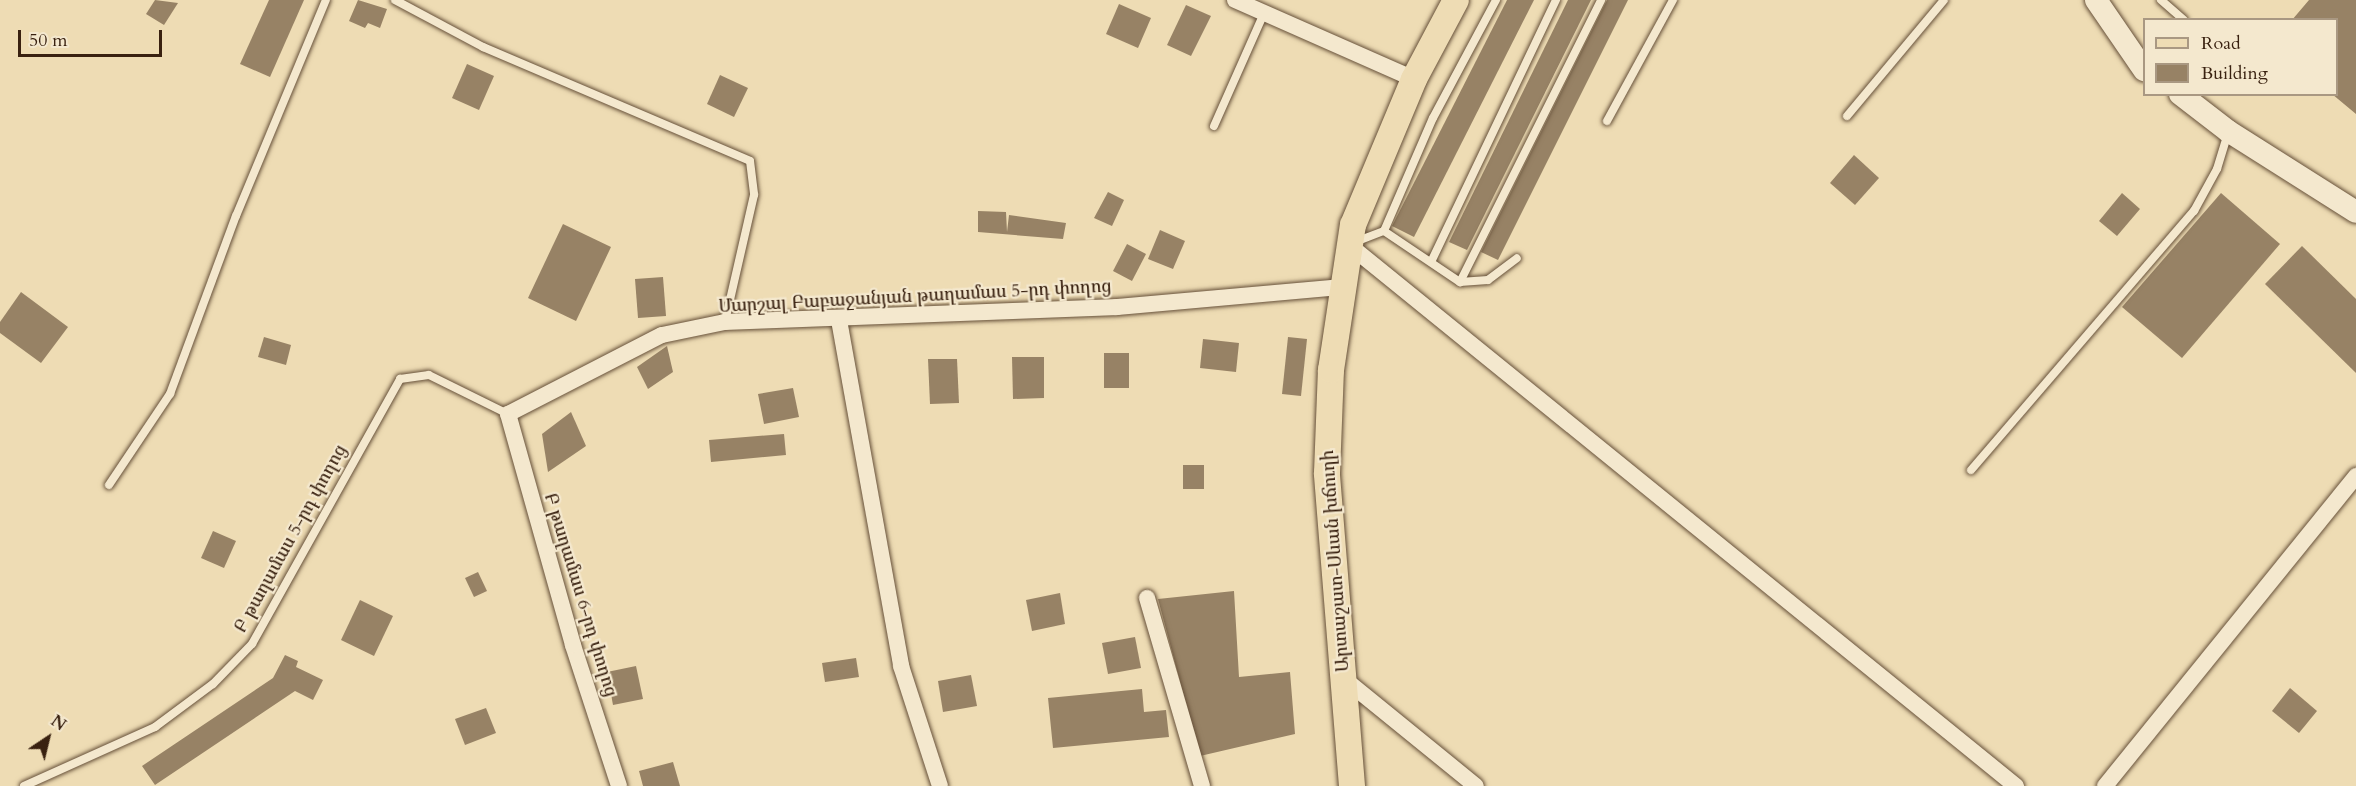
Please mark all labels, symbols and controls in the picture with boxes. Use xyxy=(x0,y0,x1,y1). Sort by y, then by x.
scale bar xyxy=(21,18,165,56)
legend xyxy=(2143,18,2338,96)
text: 50 m xyxy=(29,28,68,53)
text: Road xyxy=(2201,31,2241,56)
text: Building xyxy=(2201,61,2268,86)
street label: Մարշալ Բաբաջանյան թաղամաս 5-րդ փողոց xyxy=(718,276,1112,318)
street label: Բ թաղամաս 5-րդ փողոց xyxy=(230,441,352,637)
street label: Արտաշատ-Սևան խճուղի xyxy=(1317,449,1355,673)
street label: Բ թաղամաս 6-րդ փողոց xyxy=(539,491,621,699)
north arrow xyxy=(18,708,78,768)
text: N xyxy=(46,710,70,736)

